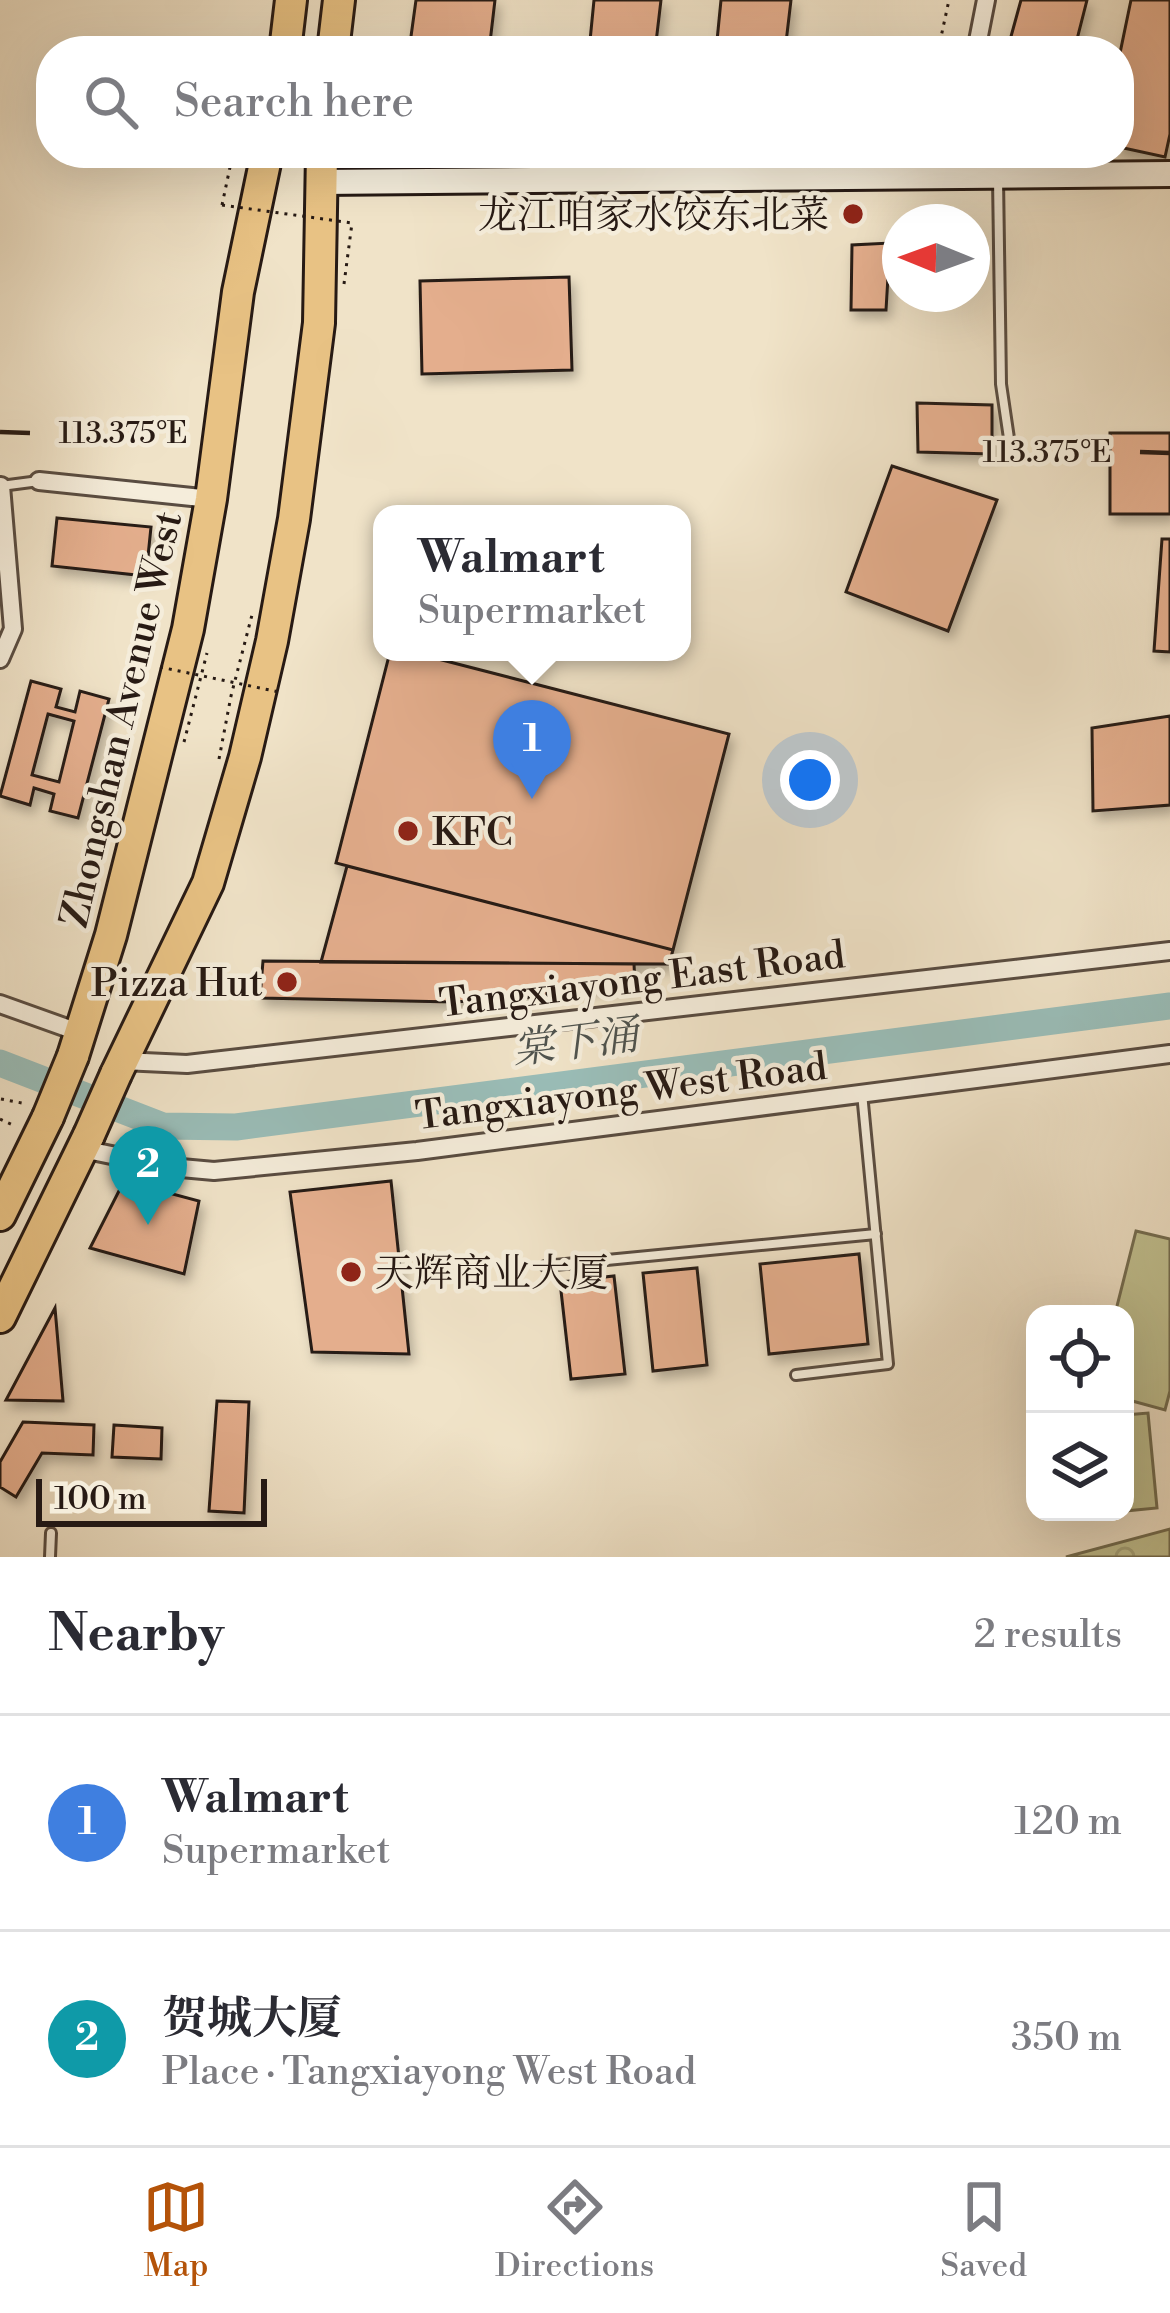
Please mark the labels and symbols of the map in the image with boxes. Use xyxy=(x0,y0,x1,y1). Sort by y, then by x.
place label: 龙江咱家水饺东北菜 xyxy=(478,192,829,241)
marker: 龙江咱家水饺东北菜 xyxy=(840,201,866,227)
north arrow xyxy=(882,204,990,312)
text: 113.375°E xyxy=(59,415,187,453)
text: 113.375°E xyxy=(983,434,1111,472)
street label: Zhongshan Avenue West xyxy=(51,506,194,932)
pin: 1 xyxy=(493,700,571,799)
your location xyxy=(780,750,840,810)
place label: KFC xyxy=(432,809,513,858)
marker: KFC xyxy=(395,818,421,844)
street label: Tangxiayong East Road xyxy=(437,931,848,1030)
place label: Pizza Hut xyxy=(91,960,263,1009)
marker: Pizza Hut xyxy=(274,969,300,995)
water label: 棠下涌 xyxy=(510,1009,645,1077)
street label: Tangxiayong West Road xyxy=(413,1043,830,1142)
pin: 2 xyxy=(109,1126,187,1225)
place label: 天辉商业大厦 xyxy=(375,1250,609,1299)
marker: 天辉商业大厦 xyxy=(338,1259,364,1285)
scale bar xyxy=(36,1473,267,1526)

